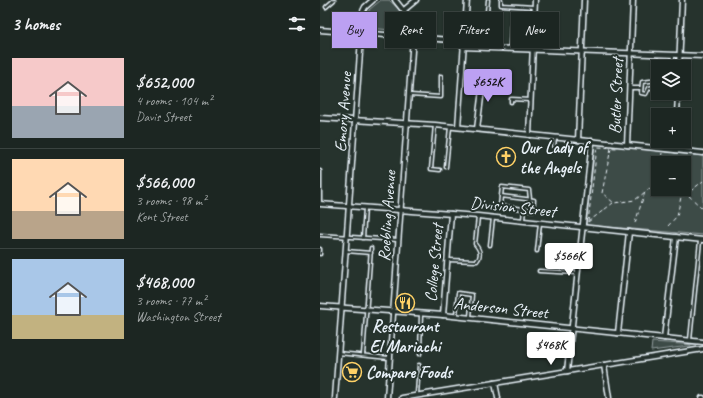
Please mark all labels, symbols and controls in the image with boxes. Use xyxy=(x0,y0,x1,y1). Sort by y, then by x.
chip: Buy xyxy=(332,12,377,48)
chip: Rent xyxy=(385,12,436,48)
chip: Filters xyxy=(444,12,503,48)
chip: New xyxy=(511,12,559,48)
icon: filters xyxy=(286,13,308,35)
text: 3 homes xyxy=(12,14,60,35)
street label: Butler Street xyxy=(604,55,628,135)
map controls xyxy=(651,60,691,196)
button: layers xyxy=(651,60,691,100)
pin: $652K xyxy=(460,69,516,103)
street label: Emory Avenue xyxy=(330,70,356,153)
text: $652,000 xyxy=(136,72,193,93)
icon: home xyxy=(44,74,92,122)
text: $652K xyxy=(473,74,503,90)
text: 4 rooms · 104 m² xyxy=(136,93,212,109)
button: + xyxy=(651,108,691,148)
text: Davis Street xyxy=(136,109,191,125)
place label: Our Lady of the Angels xyxy=(520,137,591,178)
church icon: Our Lady of the Angels xyxy=(495,146,517,168)
button: − xyxy=(651,156,691,196)
street label: Roebling Avenue xyxy=(373,168,401,262)
text: $566,000 xyxy=(136,172,193,193)
icon: home xyxy=(44,175,92,223)
street label: Division Street xyxy=(469,192,559,222)
text: 3 rooms · 98 m² xyxy=(136,193,206,209)
text: Kent Street xyxy=(136,209,188,225)
street label: College Street xyxy=(420,221,448,303)
pin: $566K xyxy=(541,243,597,277)
text: $566K xyxy=(554,248,584,264)
text: $468,000 xyxy=(136,272,193,293)
icon: home xyxy=(44,275,92,323)
restaurant icon: Restaurant El Mariachi xyxy=(394,292,416,314)
text: 3 rooms · 77 m² xyxy=(136,293,206,309)
street label: Anderson Street xyxy=(453,293,551,324)
text: Washington Street xyxy=(136,309,220,325)
place label: Restaurant El Mariachi xyxy=(370,316,443,357)
pin: $468K xyxy=(523,332,579,366)
text: $468K xyxy=(536,337,566,353)
supermarket icon: Compare Foods xyxy=(341,361,363,383)
place label: Compare Foods xyxy=(366,362,454,383)

